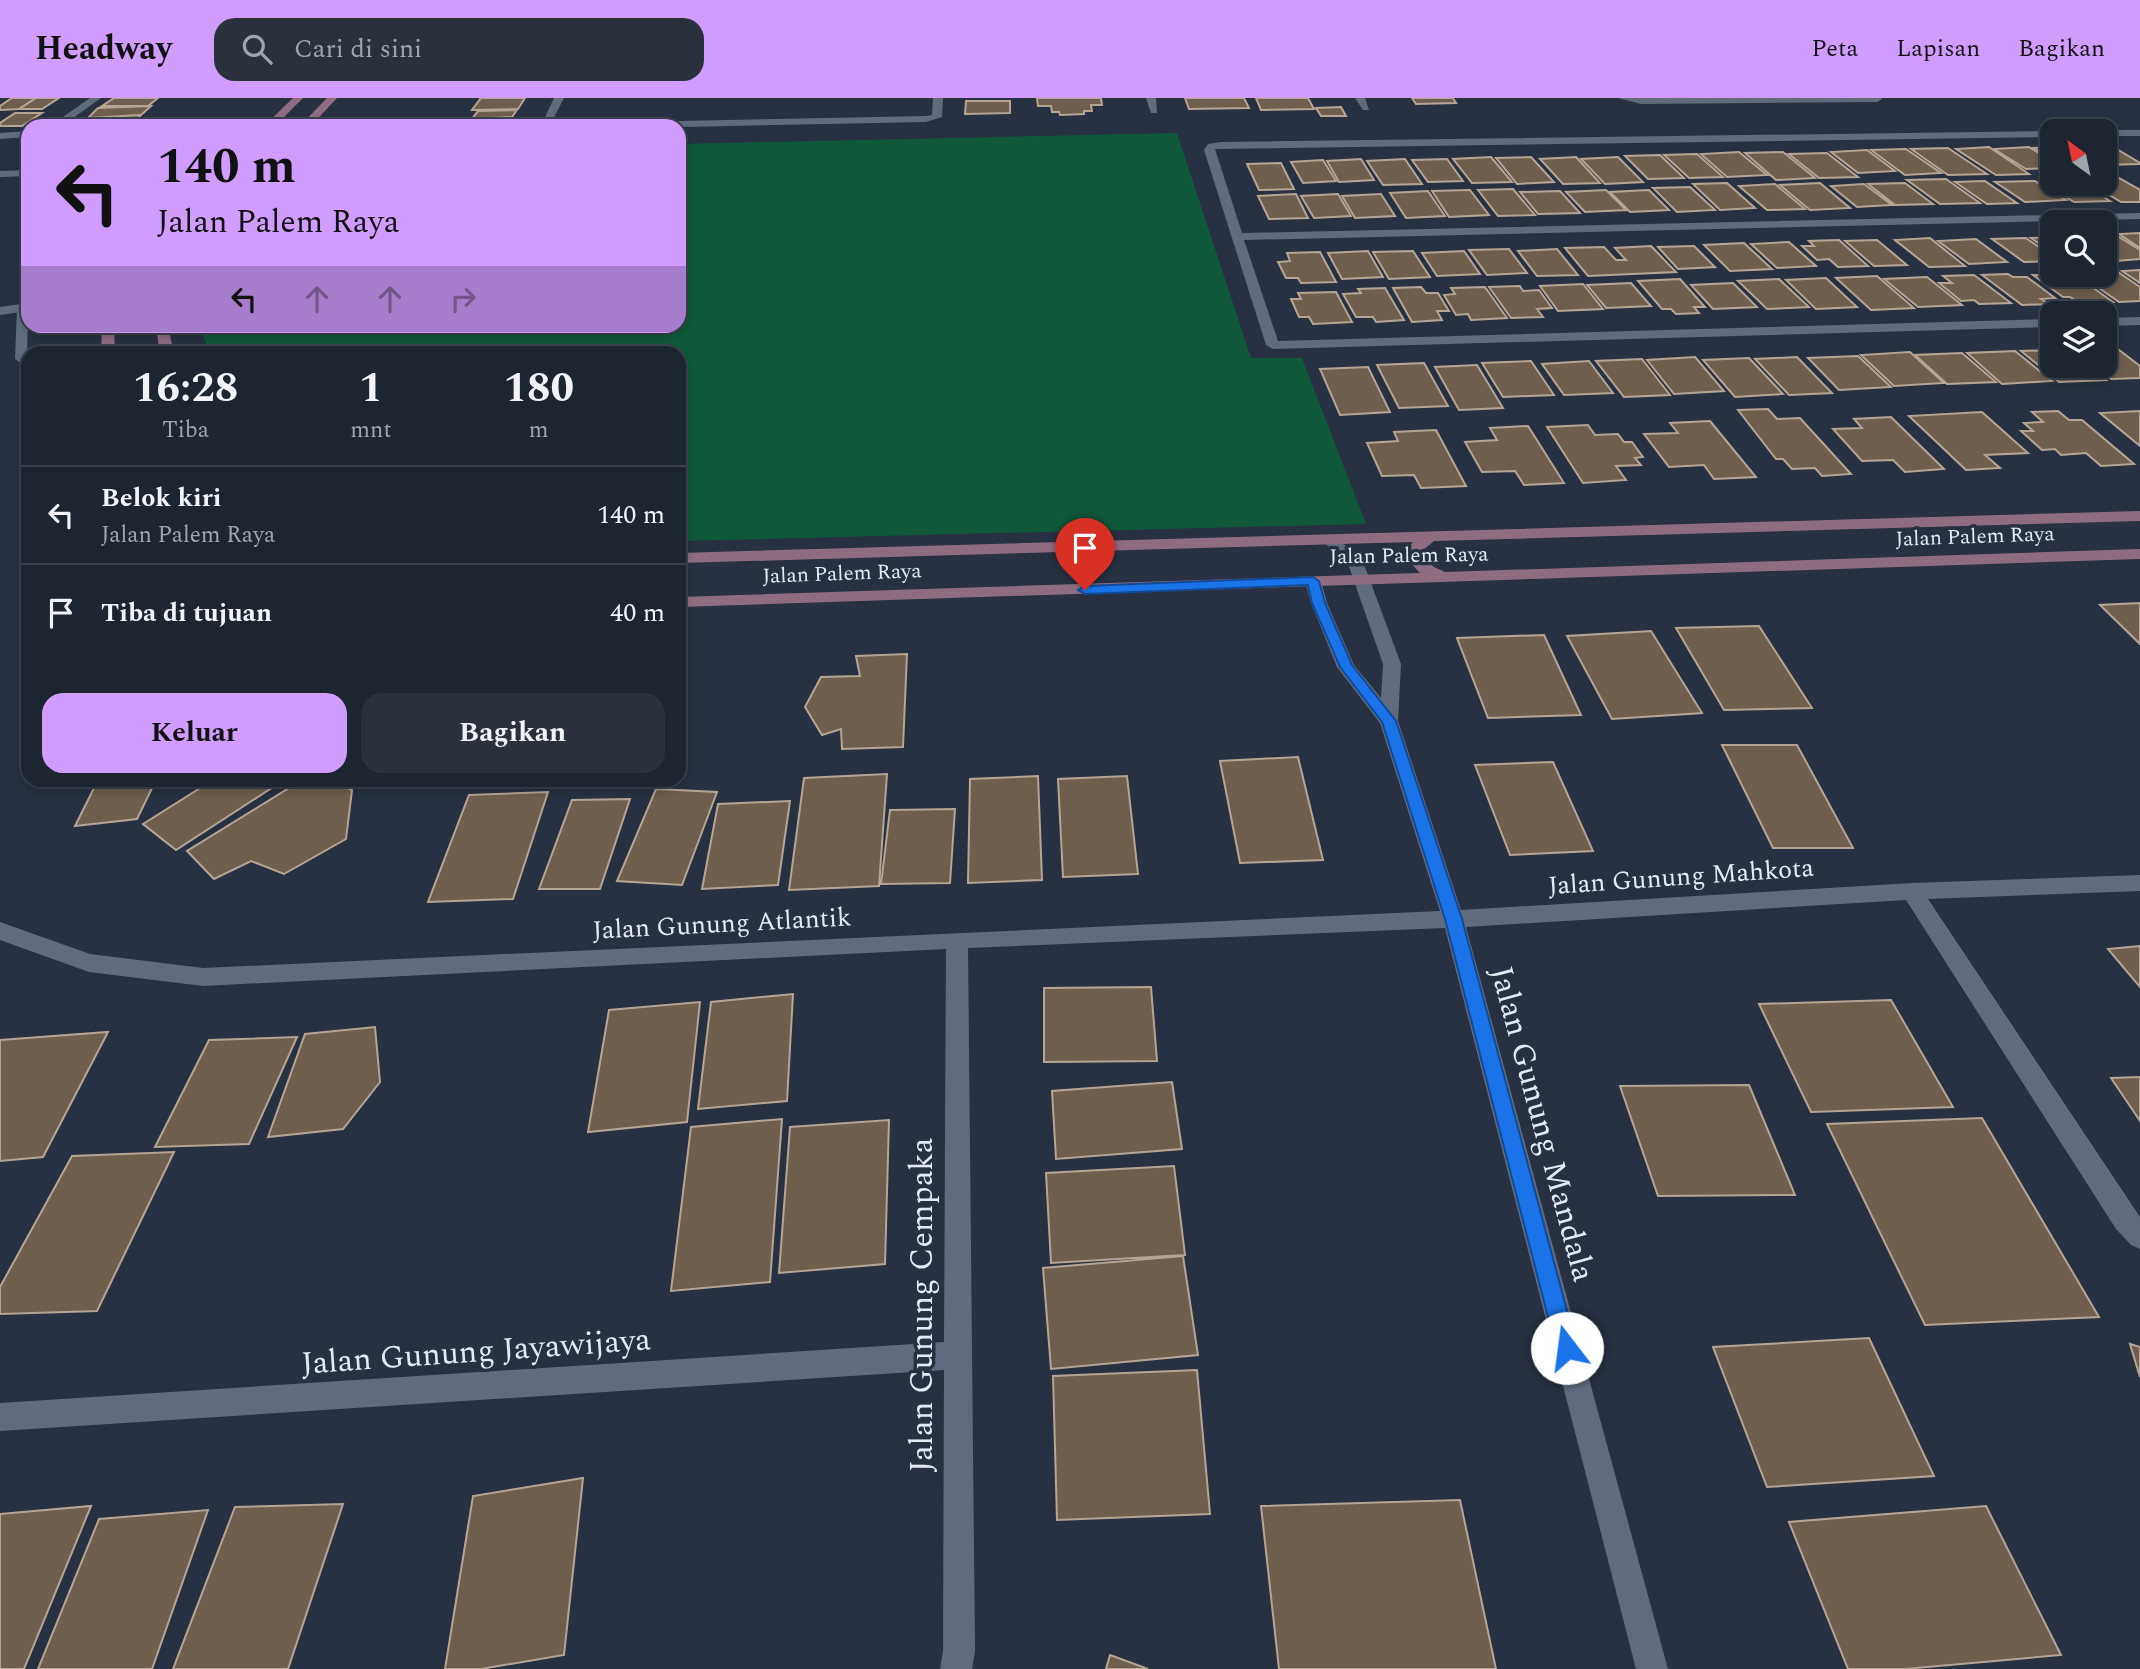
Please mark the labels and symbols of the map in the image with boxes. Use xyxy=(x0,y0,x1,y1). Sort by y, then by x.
north arrow xyxy=(2040,119,2118,196)
pin xyxy=(1055,518,1115,590)
street label: Jalan Palem Raya xyxy=(1895,518,2056,556)
street label: Jalan Palem Raya xyxy=(1329,539,1490,573)
street label: Jalan Palem Raya xyxy=(762,555,923,593)
street label: Jalan Gunung Mahkota xyxy=(1547,848,1816,906)
street label: Jalan Gunung Atlantik xyxy=(592,897,852,951)
street label: Jalan Gunung Mandala xyxy=(1476,961,1608,1288)
street label: Jalan Gunung Cempaka xyxy=(898,1137,947,1472)
position arrow xyxy=(1530,1311,1604,1385)
street label: Jalan Gunung Jayawijaya xyxy=(300,1315,653,1389)

